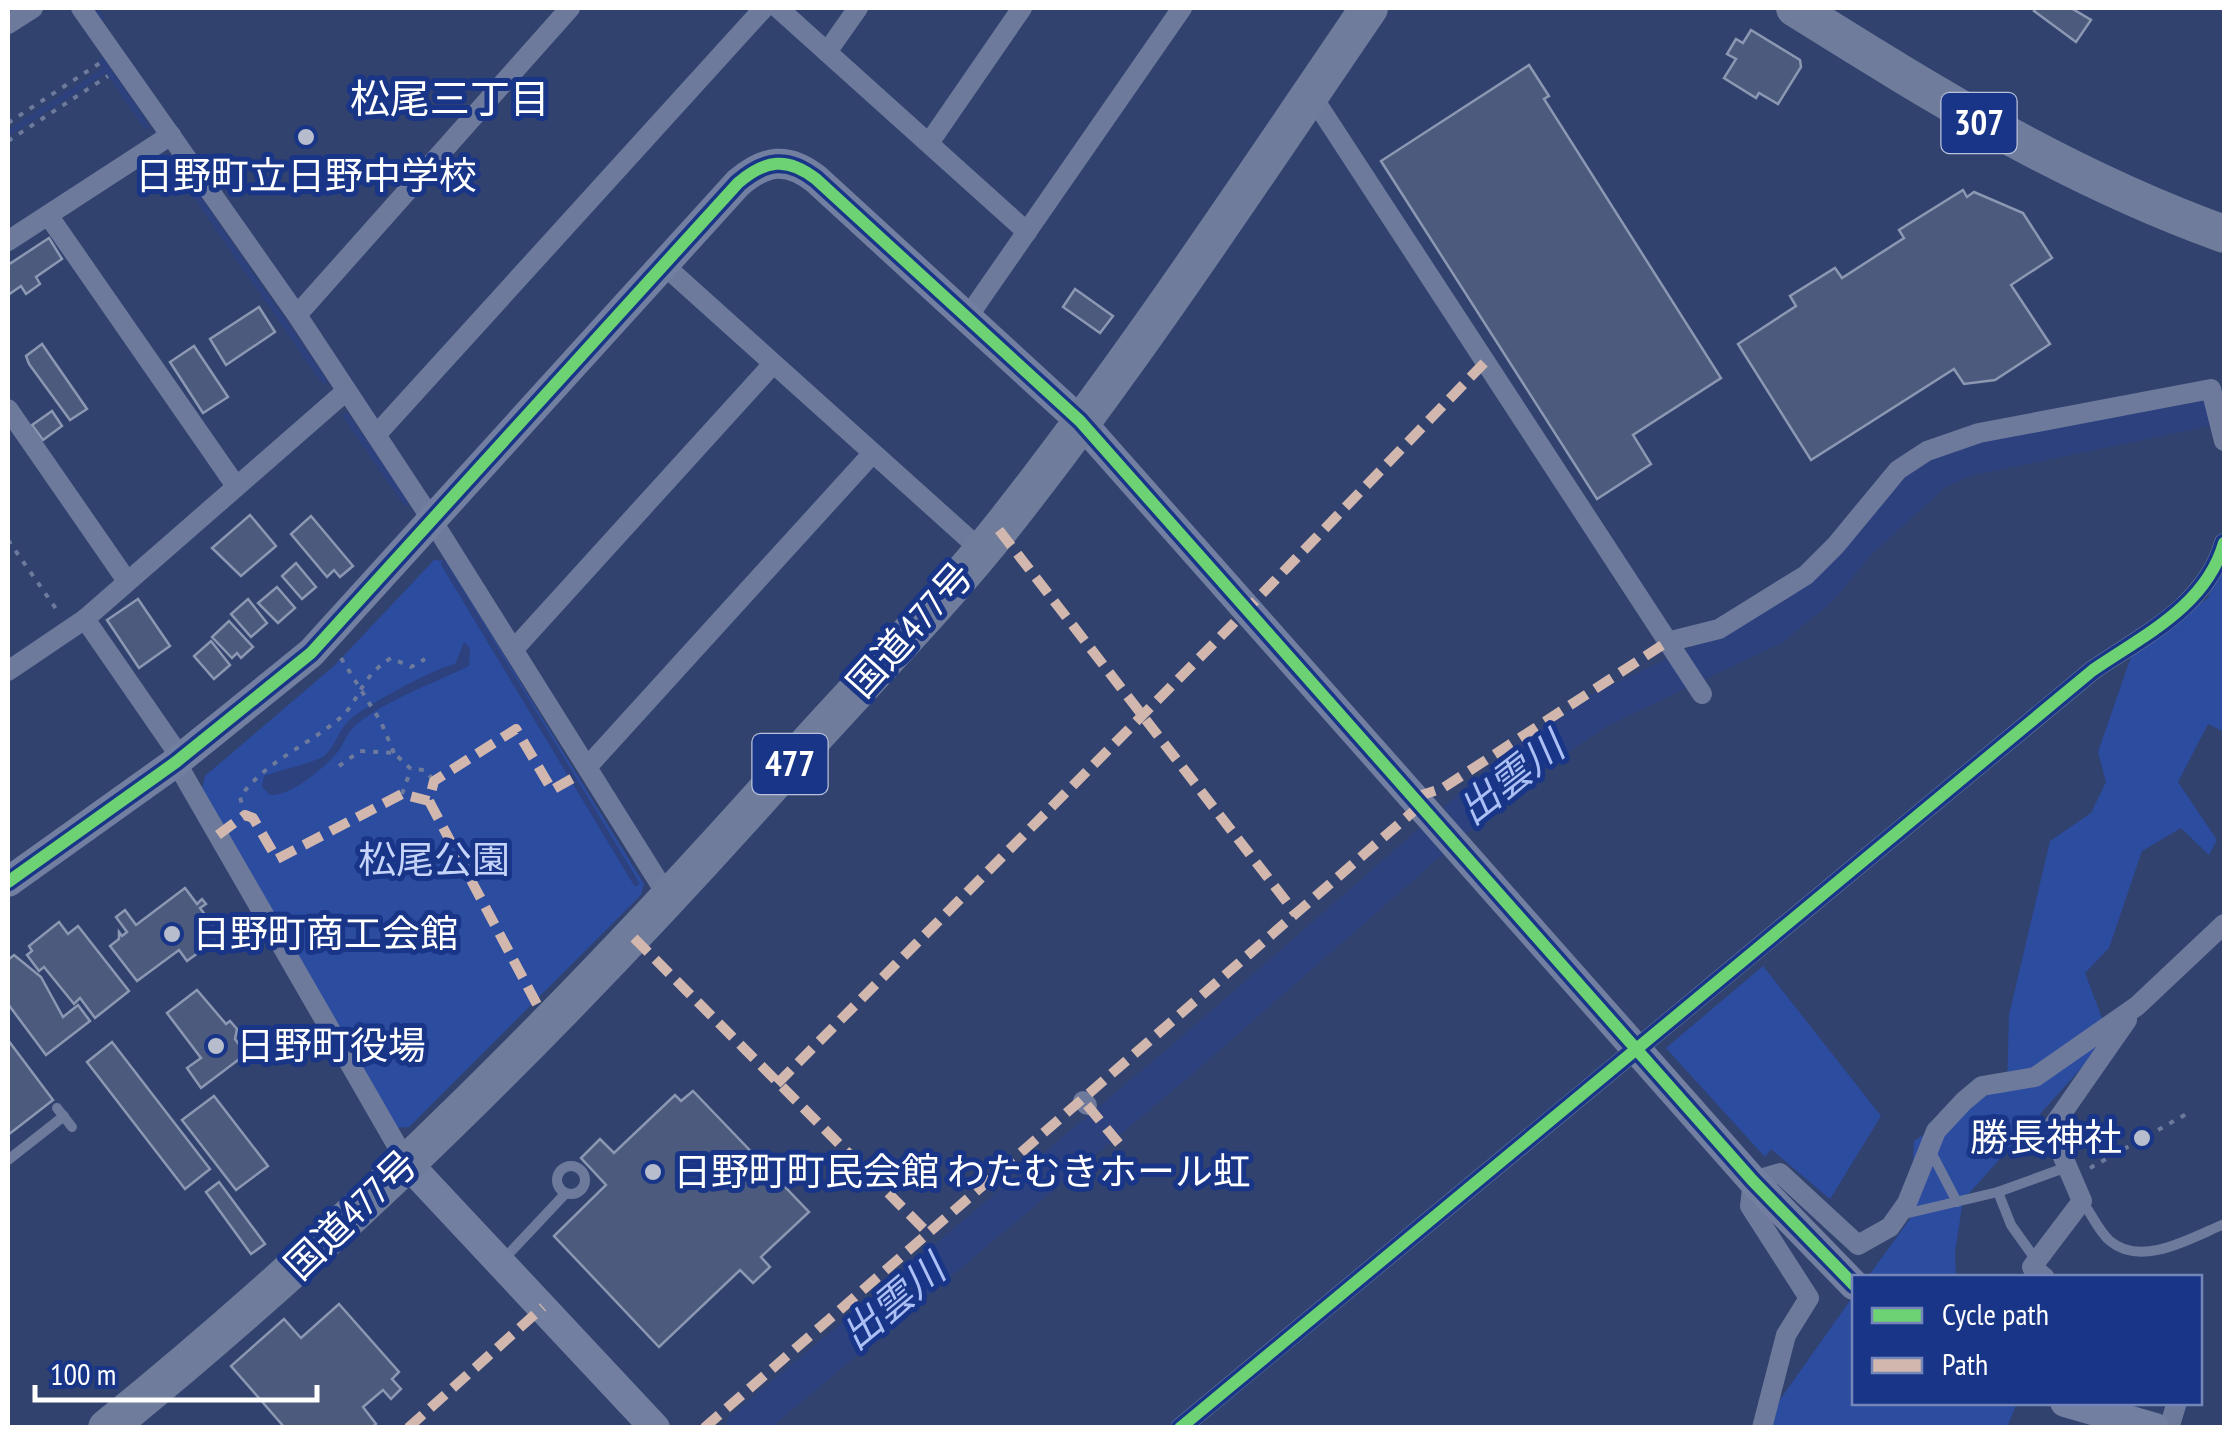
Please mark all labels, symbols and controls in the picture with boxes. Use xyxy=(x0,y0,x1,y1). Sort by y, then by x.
district label: 松尾三丁目 xyxy=(350,72,550,124)
road number: 307 xyxy=(1942,93,2016,153)
marker: 日野町立日野中学校 xyxy=(295,126,317,148)
place label: 日野町立日野中学校 xyxy=(135,150,477,199)
street label: 国道477号 xyxy=(835,551,982,707)
water label: 出雲川 xyxy=(1447,717,1577,835)
road number: 477 xyxy=(752,734,828,794)
park label: 松尾公園 xyxy=(358,834,510,883)
place label: 日野町商工会館 xyxy=(192,908,458,957)
marker: 日野町商工会館 xyxy=(161,923,183,945)
place label: 日野町役場 xyxy=(236,1020,426,1069)
marker: 日野町役場 xyxy=(205,1035,227,1057)
place label: 勝長神社 xyxy=(1970,1112,2122,1161)
marker: 勝長神社 xyxy=(2131,1127,2153,1149)
street label: 国道477号 xyxy=(273,1139,426,1289)
place label: 日野町町民会館 わたむきホール虹 xyxy=(673,1146,1251,1195)
marker: 日野町町民会館 わたむきホール虹 xyxy=(642,1161,664,1183)
water label: 出雲川 xyxy=(830,1240,958,1360)
legend xyxy=(1852,1275,2202,1405)
text: Cycle path xyxy=(1942,1294,2049,1333)
scale bar xyxy=(35,1340,318,1402)
text: Path xyxy=(1942,1344,1988,1383)
text: 100 m xyxy=(50,1354,116,1393)

